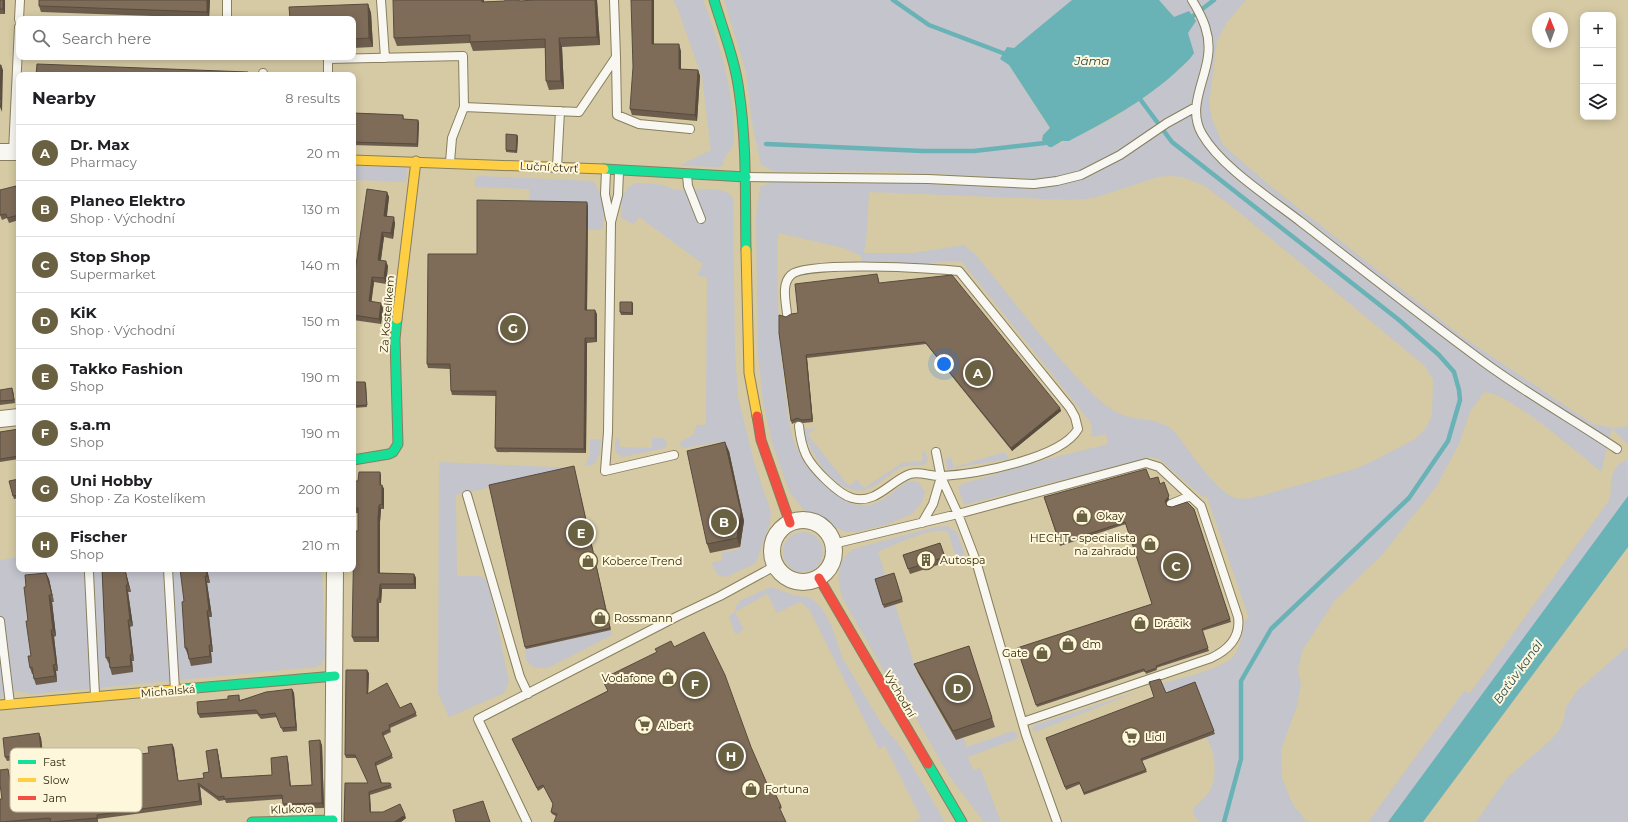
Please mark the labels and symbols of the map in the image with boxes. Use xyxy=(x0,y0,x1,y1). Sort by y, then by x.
north arrow xyxy=(1532,12,1568,48)
water label: Jáma xyxy=(1074,53,1109,68)
street label: Luční čtvrť xyxy=(519,158,579,176)
street label: Za Kostelíkem xyxy=(377,275,397,353)
pin: G xyxy=(500,313,526,343)
your location xyxy=(934,354,954,374)
pin: A xyxy=(965,358,991,388)
shop icon: Okay xyxy=(1071,505,1093,527)
pin: B xyxy=(711,507,737,537)
place label: Okay xyxy=(1096,509,1124,523)
pin: E xyxy=(568,518,594,548)
place label: HECHT - specialista na zahradu xyxy=(1030,531,1136,558)
shop icon: HECHT - specialista na zahradu xyxy=(1139,533,1161,555)
building icon: Autospa xyxy=(915,549,937,571)
shop icon: Koberce Trend xyxy=(577,550,599,572)
pin: C xyxy=(1163,551,1189,581)
place label: Autospa xyxy=(940,553,986,567)
place label: Koberce Trend xyxy=(602,554,682,568)
shop icon: Rossmann xyxy=(589,607,611,629)
place label: Rossmann xyxy=(614,611,673,625)
shop icon: Dráčik xyxy=(1129,612,1151,634)
place label: Dráčik xyxy=(1154,616,1190,630)
shop icon: dm xyxy=(1057,633,1079,655)
place label: dm xyxy=(1082,637,1101,651)
water label: Baťův kanál xyxy=(1490,637,1546,706)
shop icon: Gate xyxy=(1031,642,1053,664)
place label: Gate xyxy=(1002,646,1028,660)
shop icon: Vodafone xyxy=(657,667,679,689)
street label: Východní xyxy=(881,668,920,721)
pin: F xyxy=(682,669,708,699)
place label: Vodafone xyxy=(601,671,654,685)
pin: D xyxy=(945,673,971,703)
street label: Michalská xyxy=(140,682,196,700)
supermarket icon: Albert xyxy=(633,714,655,736)
place label: Albert xyxy=(658,718,693,732)
supermarket icon: Lidl xyxy=(1120,726,1142,748)
place label: Lidl xyxy=(1145,730,1165,744)
pin: H xyxy=(718,741,744,771)
legend xyxy=(10,748,142,812)
text: Fast xyxy=(43,755,67,769)
text: Slow xyxy=(43,773,69,787)
shop icon: Fortuna xyxy=(740,778,762,800)
place label: Fortuna xyxy=(765,782,809,796)
text: Jam xyxy=(42,791,67,805)
street label: Klukova xyxy=(270,801,314,817)

